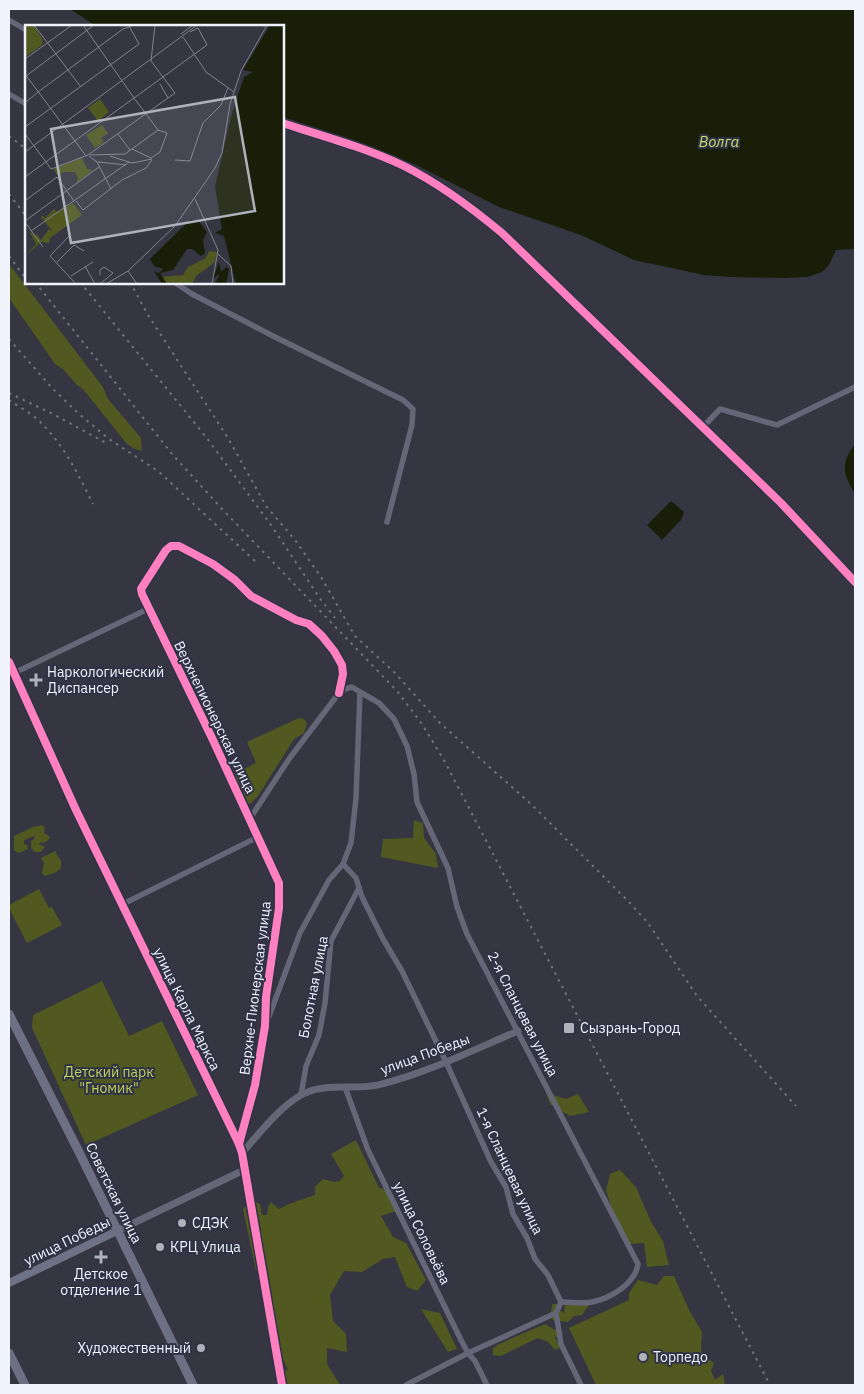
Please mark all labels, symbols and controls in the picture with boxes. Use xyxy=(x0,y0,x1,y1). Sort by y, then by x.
inset map xyxy=(25,25,284,284)
water label: Волга xyxy=(699,132,739,151)
street label: Верхнепионерская улица xyxy=(170,638,260,797)
place label: Наркологический Диспансер xyxy=(47,663,164,697)
marker: Наркологический Диспансер xyxy=(29,673,43,687)
street label: Верхне-Пионерская улица xyxy=(235,900,275,1076)
street label: Болотная улица xyxy=(294,934,332,1040)
street label: улица Карла Маркса xyxy=(149,945,225,1074)
street label: 2-я Сланцевая улица xyxy=(484,948,563,1080)
place label: Сызрань-Город xyxy=(580,1019,680,1037)
marker: Сызрань-Город xyxy=(562,1021,576,1035)
street label: улица Победы xyxy=(378,1030,472,1078)
park label: Детский парк "Гномик" xyxy=(64,1063,154,1097)
street label: 1-я Сланцевая улица xyxy=(473,1105,548,1238)
street label: Советская улица xyxy=(82,1140,146,1247)
street label: улица Соловьёва xyxy=(389,1179,455,1288)
street label: улица Победы xyxy=(21,1212,113,1270)
place label: СДЭК xyxy=(192,1214,229,1232)
marker: СДЭК xyxy=(176,1217,188,1229)
place label: КРЦ Улица xyxy=(170,1238,241,1256)
marker: КРЦ Улица xyxy=(154,1241,166,1253)
marker: Детское отделение 1 xyxy=(94,1250,108,1264)
place label: Детское отделение 1 xyxy=(60,1265,142,1299)
place label: Художественный xyxy=(78,1339,191,1357)
marker: Художественный xyxy=(195,1342,207,1354)
place label: Торпедо xyxy=(653,1348,708,1366)
marker: Торпедо xyxy=(637,1351,649,1363)

